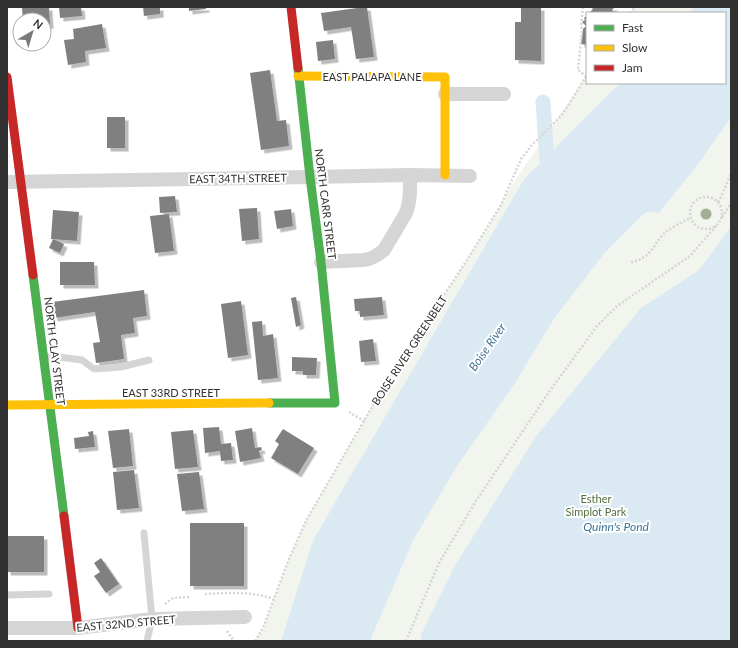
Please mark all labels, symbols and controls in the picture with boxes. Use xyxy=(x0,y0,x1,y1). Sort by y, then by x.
north arrow xyxy=(12,12,52,52)
legend xyxy=(586,12,726,84)
text: N xyxy=(31,16,46,31)
text: Fast xyxy=(622,20,644,35)
text: Slow xyxy=(622,40,648,55)
text: Jam xyxy=(622,60,643,75)
street label: EAST PALAPA LANE xyxy=(322,70,422,83)
street label: NORTH CARR STREET xyxy=(313,148,339,261)
street label: EAST 34TH STREET xyxy=(189,171,287,185)
street label: BOISE RIVER GREENBELT xyxy=(369,292,450,407)
street label: NORTH CLAY STREET xyxy=(42,296,68,406)
water label: Boise River xyxy=(465,320,509,374)
street label: EAST 33RD STREET xyxy=(122,386,221,399)
park label: Esther Simplot Park xyxy=(566,492,627,518)
water label: Quinn's Pond xyxy=(583,519,649,534)
street label: EAST 32ND STREET xyxy=(76,612,177,634)

